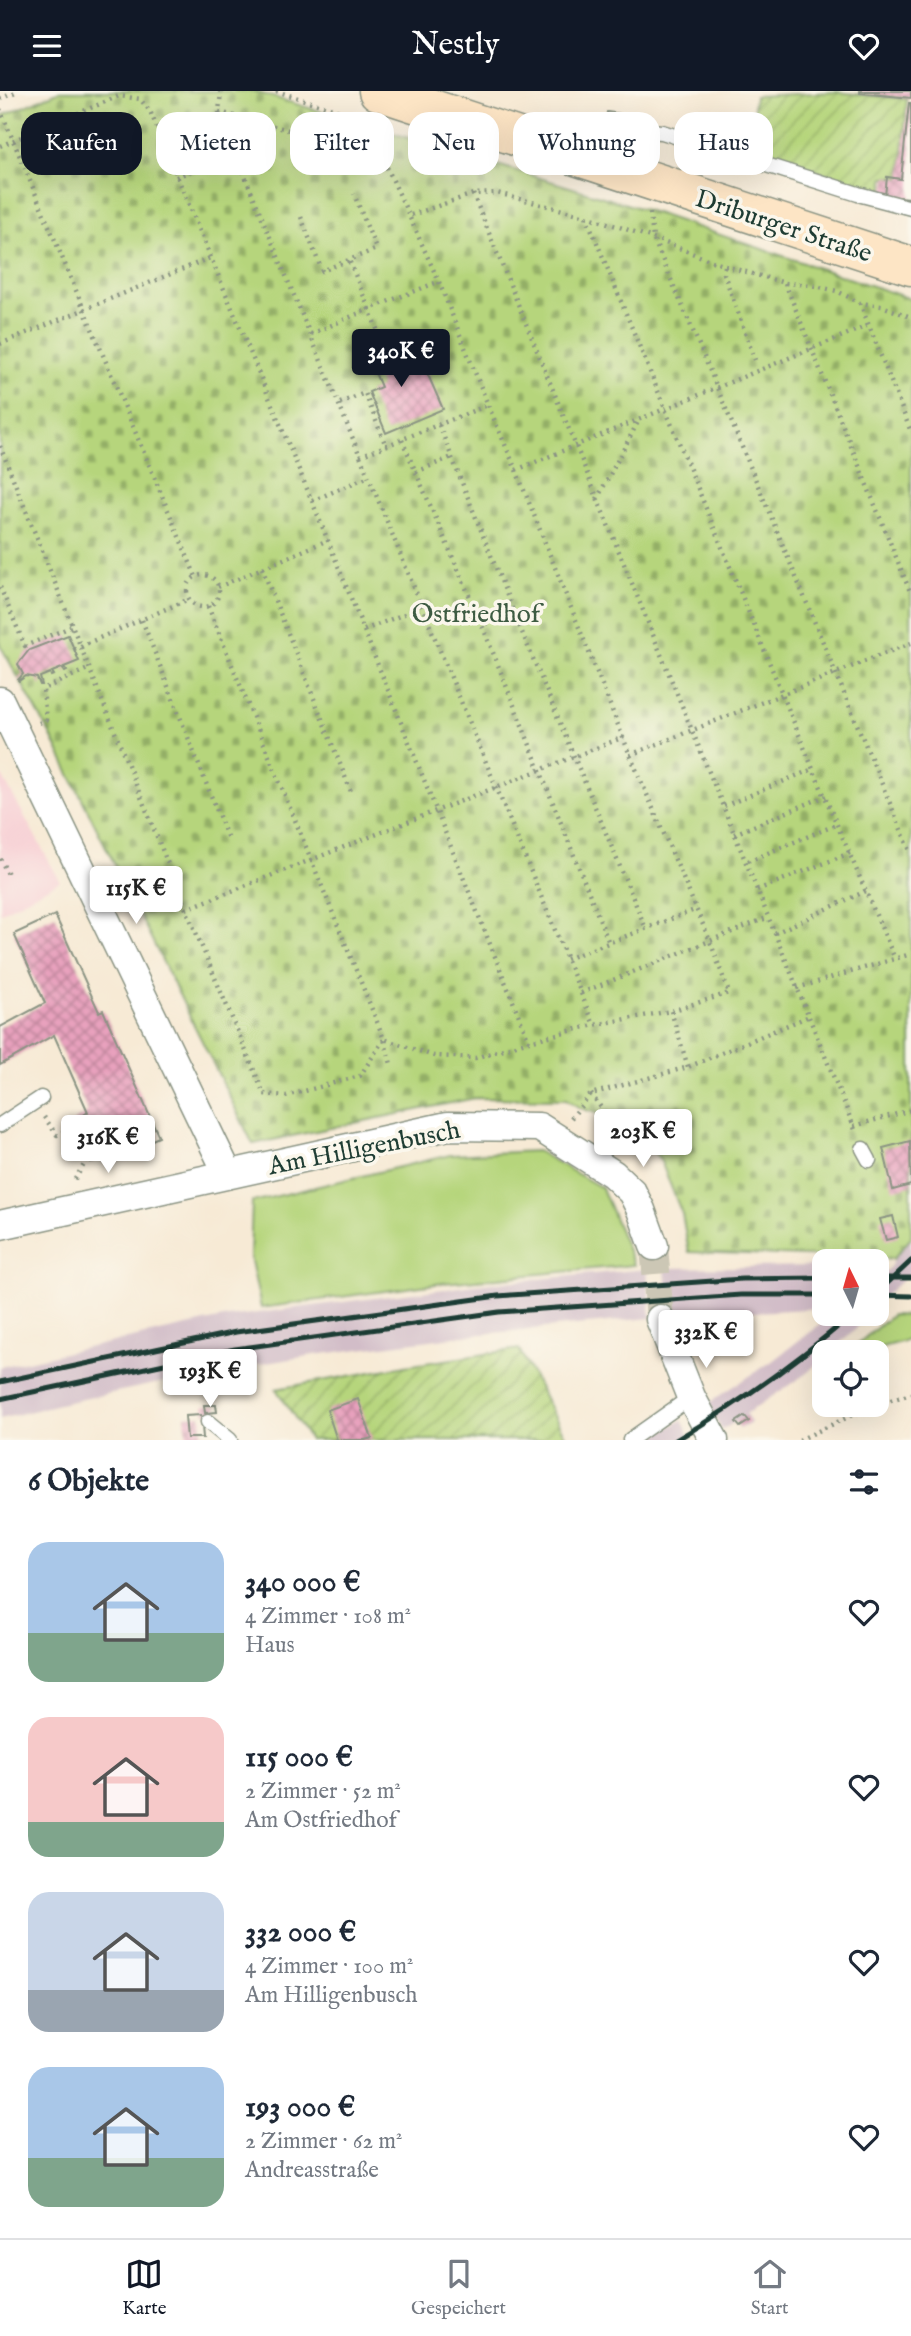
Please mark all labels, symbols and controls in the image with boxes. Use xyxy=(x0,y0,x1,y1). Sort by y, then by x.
text: Nestly xyxy=(412,25,499,66)
icon: menu xyxy=(28,27,66,65)
icon: heart xyxy=(845,27,883,65)
chip: Kaufen xyxy=(21,112,142,175)
chip: Mieten xyxy=(156,112,276,175)
chip: Filter xyxy=(290,112,394,175)
chip: Neu xyxy=(408,112,499,175)
chip: Wohnung xyxy=(513,112,660,175)
chip: Haus xyxy=(674,112,773,175)
street label: Driburger Straße xyxy=(691,182,876,271)
pin: 340K € xyxy=(344,329,458,389)
text: 340K € xyxy=(368,337,434,366)
park label: Ostfriedhof xyxy=(412,598,545,631)
pin: 115K € xyxy=(79,867,193,926)
text: 115K € xyxy=(106,874,166,903)
pin: 203K € xyxy=(586,1109,700,1169)
street label: Am Hilligenbusch xyxy=(264,1114,463,1183)
pin: 316K € xyxy=(51,1115,165,1175)
text: 203K € xyxy=(610,1117,676,1146)
text: 316K € xyxy=(77,1123,139,1152)
north arrow xyxy=(812,1249,889,1327)
map controls xyxy=(812,1249,889,1417)
pin: 332K € xyxy=(649,1311,763,1370)
text: 332K € xyxy=(674,1318,738,1347)
button: locate xyxy=(812,1340,889,1417)
pin: 193K € xyxy=(153,1349,267,1409)
text: 193K € xyxy=(179,1357,241,1386)
text: 6 Objekte xyxy=(28,1463,149,1501)
icon: filters xyxy=(845,1463,883,1501)
text: 340 000 € xyxy=(245,1564,361,1602)
icon: home xyxy=(84,1570,168,1654)
icon: heart xyxy=(845,1593,883,1631)
text: 4 Zimmer · 108 m² xyxy=(245,1602,411,1631)
text: Haus xyxy=(245,1631,295,1660)
text: 115 000 € xyxy=(245,1739,353,1777)
icon: home xyxy=(84,1745,168,1829)
icon: heart xyxy=(845,1768,883,1806)
text: 2 Zimmer · 52 m² xyxy=(245,1777,401,1806)
text: Am Ostfriedhof xyxy=(245,1806,397,1835)
text: 332 000 € xyxy=(245,1914,356,1952)
icon: home xyxy=(84,1920,168,2004)
icon: heart xyxy=(845,1943,883,1981)
text: 4 Zimmer · 100 m² xyxy=(245,1952,413,1981)
text: Am Hilligenbusch xyxy=(245,1981,418,2010)
text: 193 000 € xyxy=(245,2089,355,2127)
icon: home xyxy=(84,2095,168,2179)
icon: heart xyxy=(845,2118,883,2156)
text: 2 Zimmer · 62 m² xyxy=(245,2127,402,2156)
text: Andreasstraße xyxy=(245,2156,379,2185)
tab: Karte xyxy=(122,2255,166,2321)
tab: Gespeichert xyxy=(411,2255,506,2321)
tab: Start xyxy=(751,2255,789,2321)

